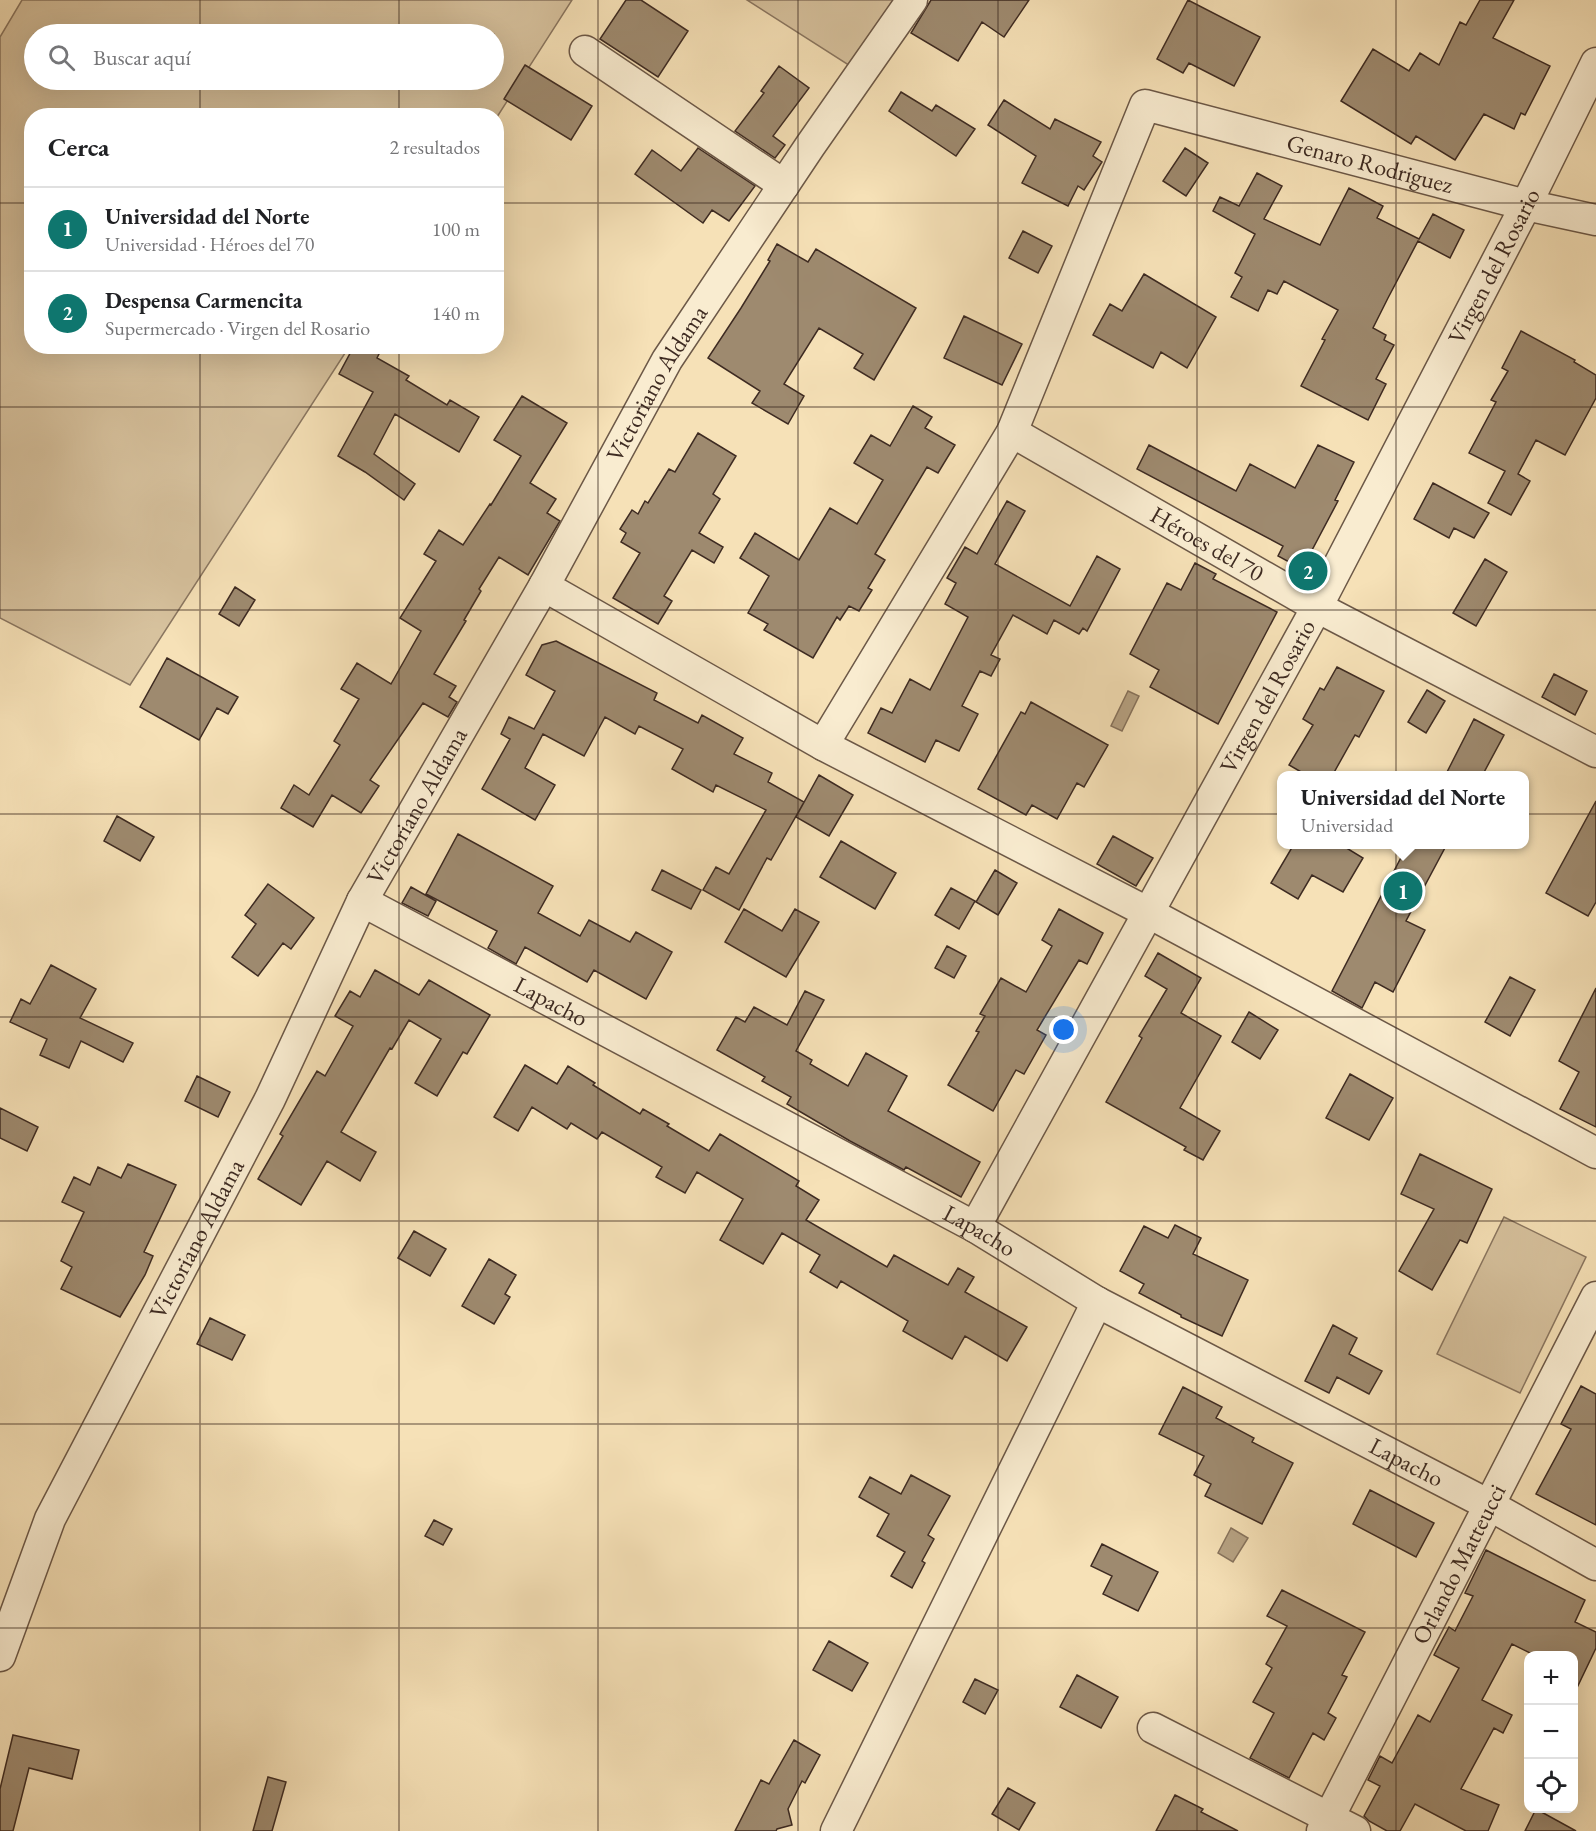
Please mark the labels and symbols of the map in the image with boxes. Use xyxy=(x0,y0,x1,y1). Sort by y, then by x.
street label: Genaro Rodriguez xyxy=(1283,127,1456,200)
street label: Virgen del Rosario xyxy=(1440,183,1547,349)
street label: Victoriano Aldama xyxy=(599,299,714,467)
street label: Héroes del 70 xyxy=(1145,499,1270,588)
pin: 2 xyxy=(1288,548,1328,594)
street label: Virgen del Rosario xyxy=(1212,614,1322,779)
street label: Victoriano Aldama xyxy=(359,721,474,890)
pin: 1 xyxy=(1384,868,1422,914)
street label: Lapacho xyxy=(509,969,594,1033)
your location xyxy=(1049,1015,1078,1044)
street label: Victoriano Aldama xyxy=(142,1153,251,1324)
street label: Lapacho xyxy=(938,1197,1022,1264)
street label: Lapacho xyxy=(1364,1430,1449,1494)
street label: Orlando Matteucci xyxy=(1405,1478,1513,1649)

